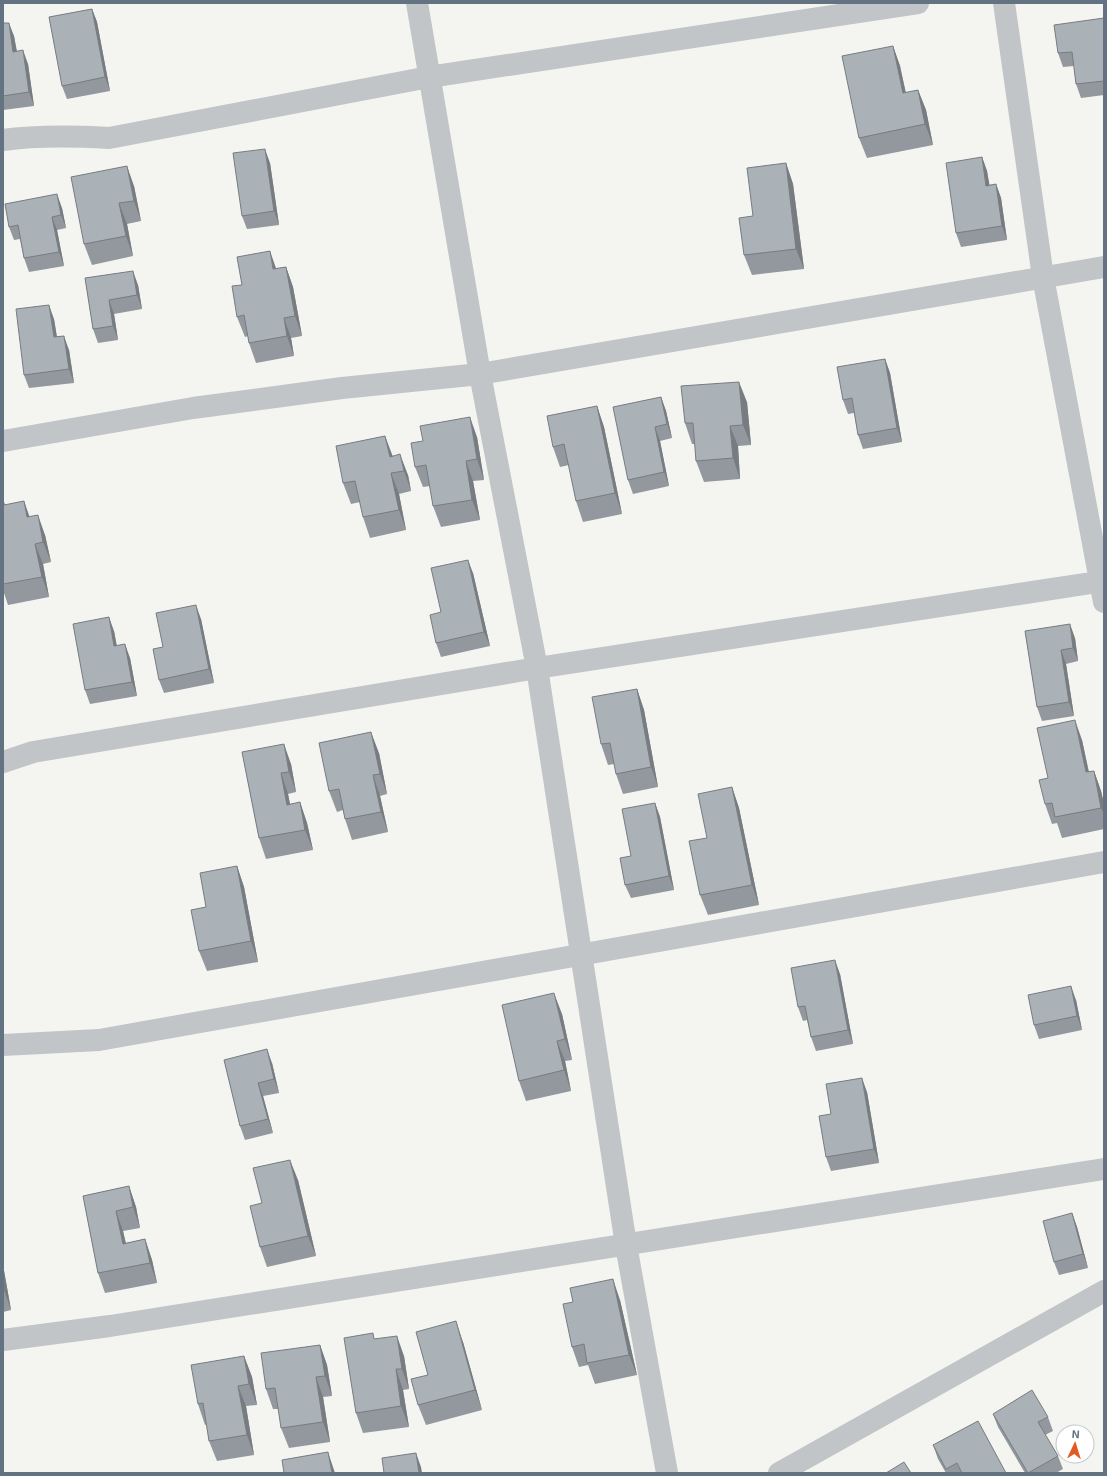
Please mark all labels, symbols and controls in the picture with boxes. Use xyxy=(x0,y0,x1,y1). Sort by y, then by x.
north arrow xyxy=(1055,1424,1095,1464)
text: N xyxy=(1071,1427,1080,1440)

